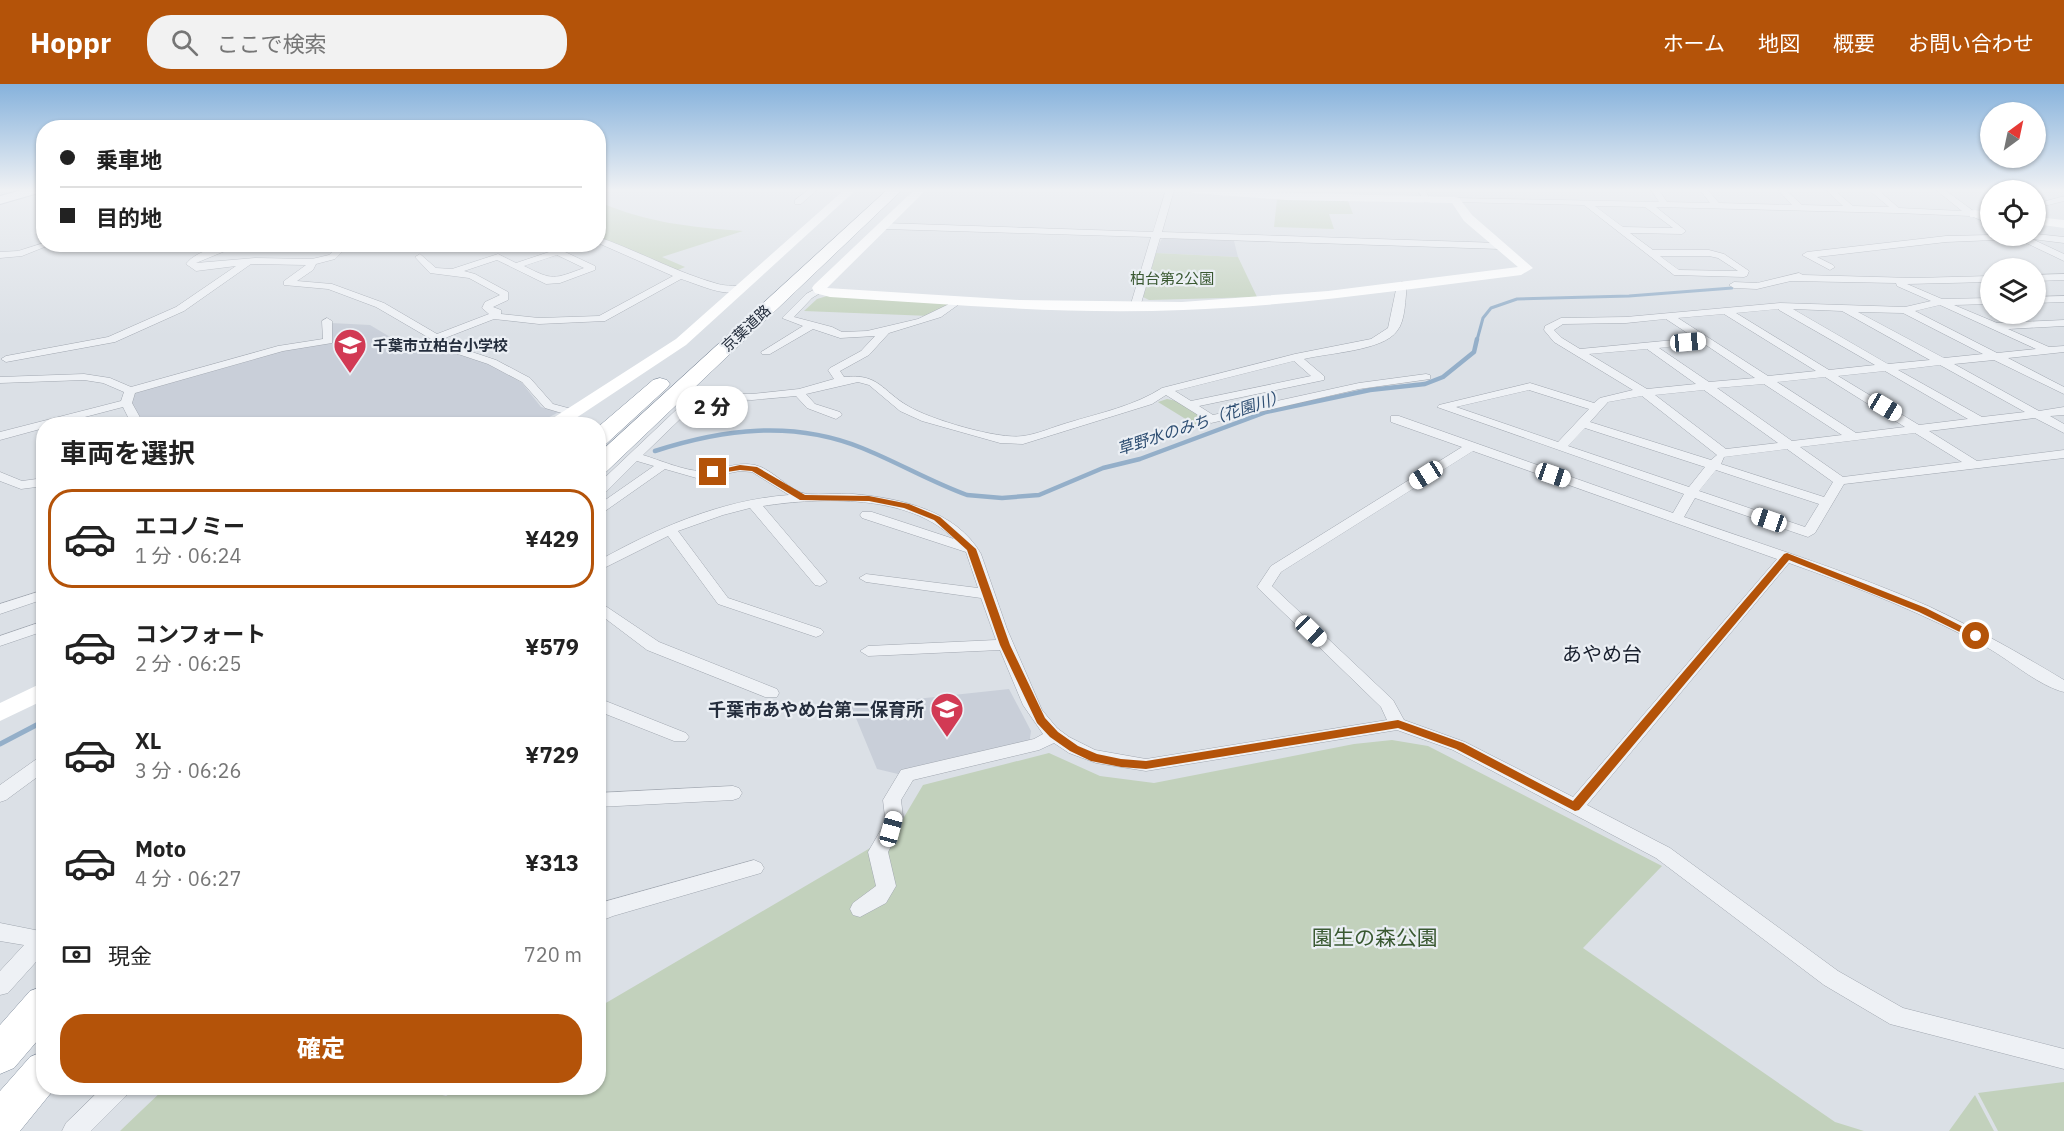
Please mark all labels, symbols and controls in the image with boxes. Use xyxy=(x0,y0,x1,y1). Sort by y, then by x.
search box xyxy=(147,15,567,69)
text: Hoppr xyxy=(30,24,111,61)
icon: search xyxy=(168,26,201,59)
text: ここで検索 xyxy=(216,29,326,58)
text: ホーム xyxy=(1663,29,1725,57)
text: 地図 xyxy=(1758,29,1800,57)
text: 概要 xyxy=(1833,29,1875,57)
text: お問い合わせ xyxy=(1908,29,2034,57)
north arrow xyxy=(1980,102,2046,168)
map controls xyxy=(1980,102,2046,324)
text: 乗車地 xyxy=(96,145,162,174)
button: locate xyxy=(1980,180,2046,246)
text: 目的地 xyxy=(96,203,162,232)
button: layers xyxy=(1980,258,2046,324)
park label: 柏台第2公園 xyxy=(1130,269,1214,288)
street label: 京葉道路 xyxy=(718,301,774,355)
school or university icon: 千葉市立柏台小学校 xyxy=(332,327,368,374)
car xyxy=(1669,331,1707,353)
place label: 千葉市立柏台小学校 xyxy=(373,336,508,355)
callout: 2 分 xyxy=(677,385,749,427)
water label: 草野水のみち（花園川） xyxy=(1114,385,1288,459)
car xyxy=(1865,390,1905,424)
text: 2 分 xyxy=(694,393,730,420)
text: 車両を選択 xyxy=(60,435,195,470)
route end xyxy=(699,458,726,485)
car xyxy=(1406,458,1446,492)
car xyxy=(1533,461,1573,489)
car xyxy=(1749,506,1789,534)
text: エコノミー xyxy=(135,511,245,540)
icon: car xyxy=(63,512,117,566)
text: ¥429 xyxy=(525,524,579,553)
text: 1 分 · 06:24 xyxy=(135,542,242,569)
car xyxy=(1292,612,1330,650)
text: コンフォート xyxy=(135,619,266,648)
icon: car xyxy=(63,620,117,674)
route start xyxy=(1962,622,1989,649)
text: ¥579 xyxy=(525,632,579,661)
district label: あやめ台 xyxy=(1562,640,1642,667)
text: 2 分 · 06:25 xyxy=(135,650,242,677)
school or university icon: 千葉市あやめ台第二保育所 xyxy=(929,691,965,738)
place label: 千葉市あやめ台第二保育所 xyxy=(708,698,924,721)
text: XL xyxy=(135,726,161,755)
icon: car xyxy=(63,728,117,782)
text: ¥729 xyxy=(525,740,579,769)
text: 3 分 · 06:26 xyxy=(135,757,242,784)
car xyxy=(878,809,904,849)
text: Moto xyxy=(135,834,186,863)
icon: car xyxy=(63,836,117,890)
text: ¥313 xyxy=(525,848,579,877)
text: 4 分 · 06:27 xyxy=(135,865,242,892)
park label: 園生の森公園 xyxy=(1312,923,1438,951)
icon: cash xyxy=(60,938,93,971)
text: 現金 xyxy=(108,941,152,970)
text: 720 m xyxy=(524,941,582,968)
button: 確定 xyxy=(60,1014,582,1083)

